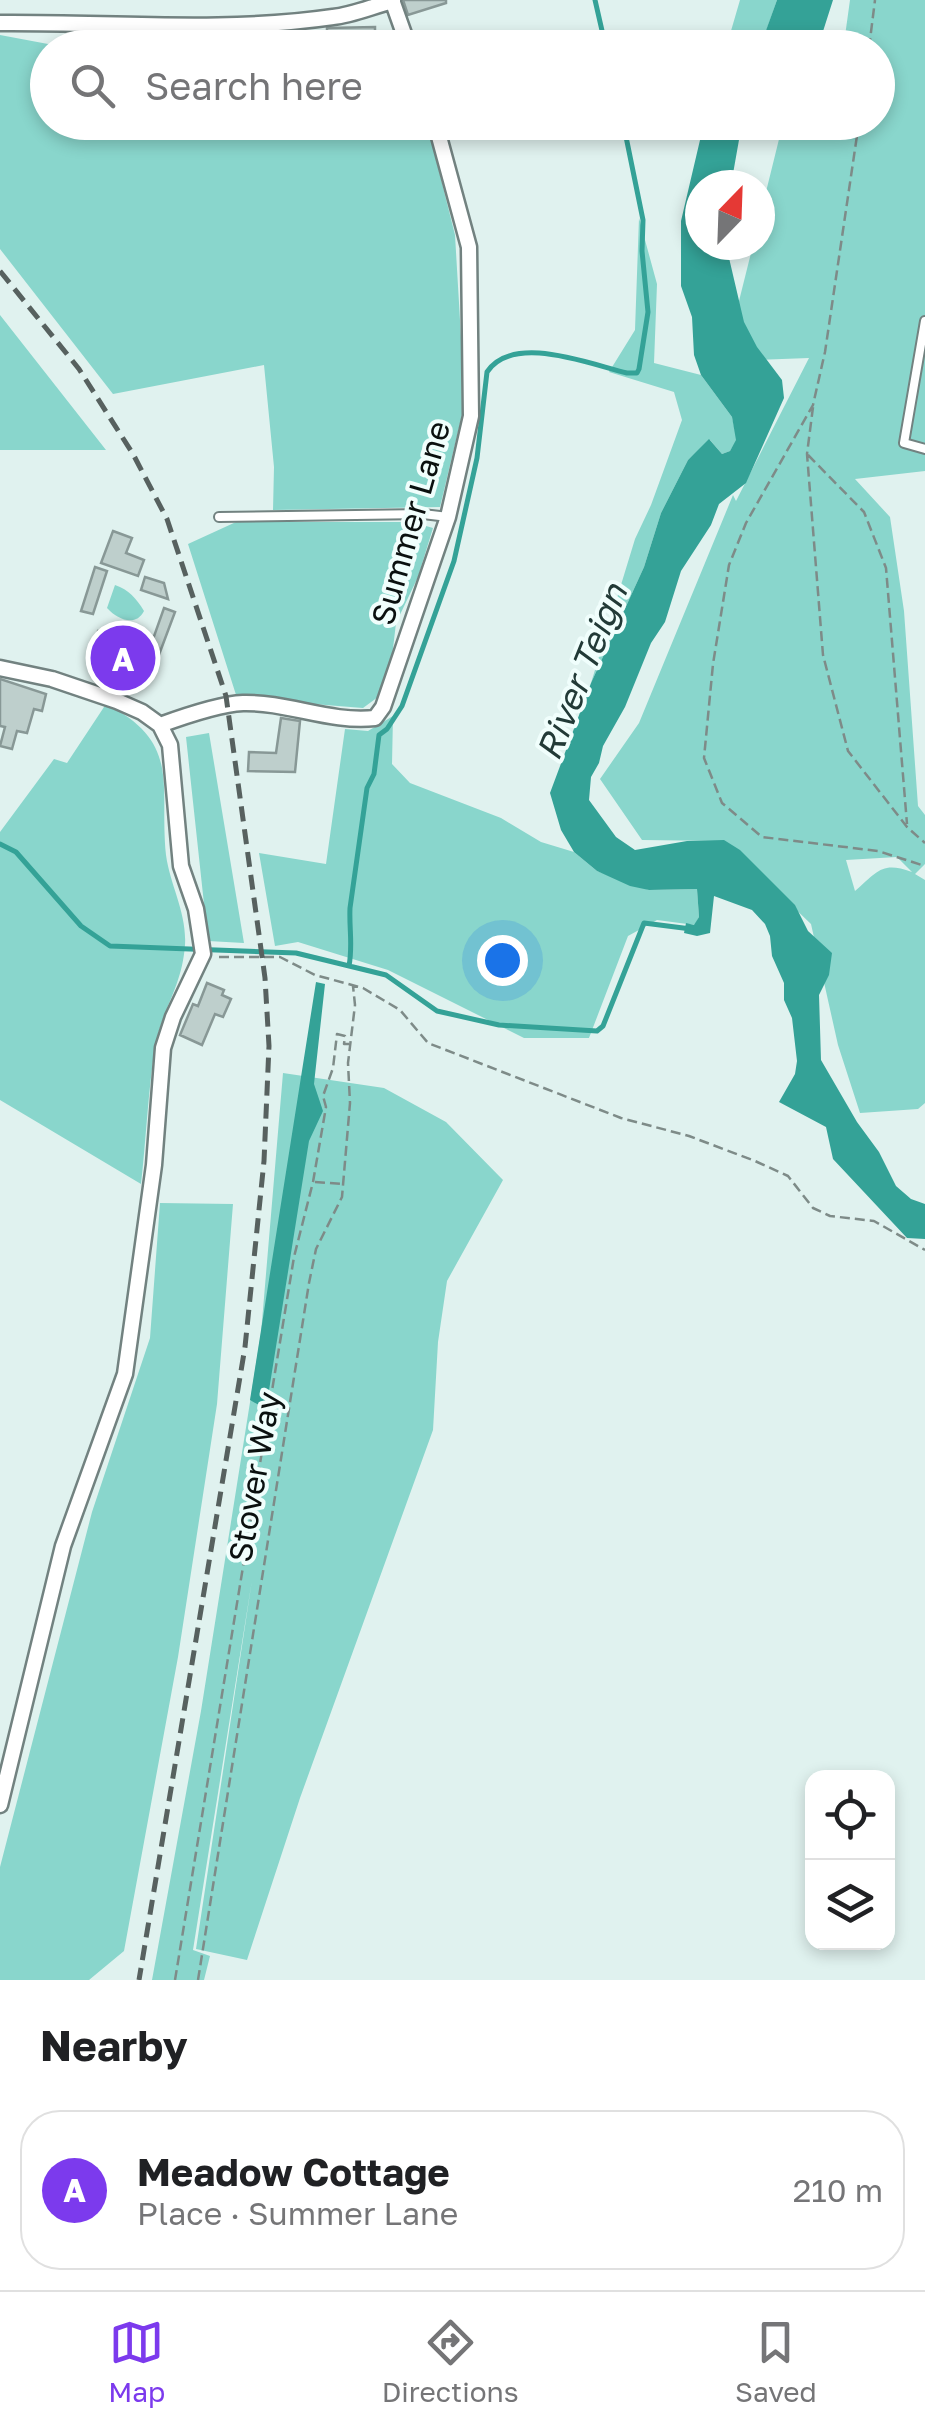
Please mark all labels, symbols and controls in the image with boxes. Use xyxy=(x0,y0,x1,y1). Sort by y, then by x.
search box xyxy=(30,30,895,140)
icon: search xyxy=(65,58,120,113)
text: Search here xyxy=(145,63,363,108)
north arrow xyxy=(685,170,775,260)
street label: Summer Lane xyxy=(363,416,457,629)
water label: River Teign xyxy=(527,576,636,766)
pin: A xyxy=(90,620,156,696)
your location xyxy=(477,935,528,986)
street label: Stover Way xyxy=(220,1389,288,1565)
map controls xyxy=(805,1770,895,1950)
button: locate xyxy=(805,1770,895,1860)
button: layers xyxy=(805,1860,895,1950)
text: Nearby xyxy=(40,2020,188,2070)
text: Meadow Cottage xyxy=(137,2149,450,2194)
text: A xyxy=(63,2171,86,2209)
text: 210 m xyxy=(793,2171,883,2209)
text: Place · Summer Lane xyxy=(137,2194,458,2232)
tab: Map xyxy=(108,2315,165,2408)
tab: Directions xyxy=(382,2315,519,2408)
tab: Saved xyxy=(735,2315,817,2408)

